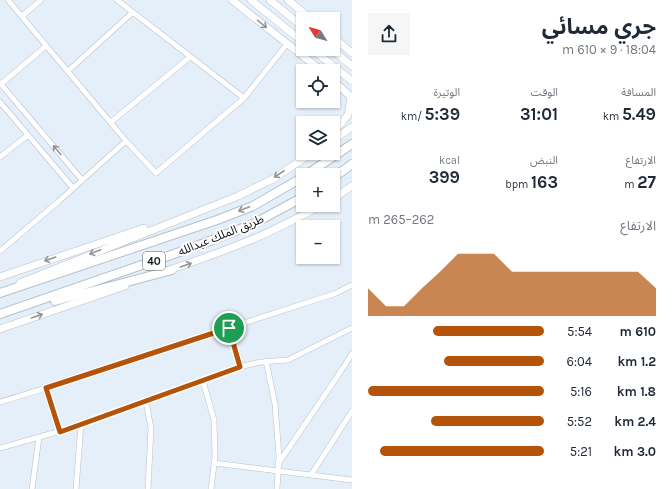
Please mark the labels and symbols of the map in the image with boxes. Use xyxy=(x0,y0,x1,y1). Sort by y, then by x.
north arrow xyxy=(296,12,340,56)
one-way arrow xyxy=(257,20,268,29)
one-way arrow xyxy=(52,145,61,155)
one-way arrow xyxy=(273,171,285,179)
one-way arrow xyxy=(239,205,251,213)
street label: طريق الملك عبدالله xyxy=(176,211,266,259)
one-way arrow xyxy=(90,249,102,257)
road number: 40 xyxy=(143,252,165,270)
one-way arrow xyxy=(45,256,57,264)
one-way arrow xyxy=(180,260,192,268)
pin xyxy=(212,311,246,345)
one-way arrow xyxy=(30,312,42,320)

